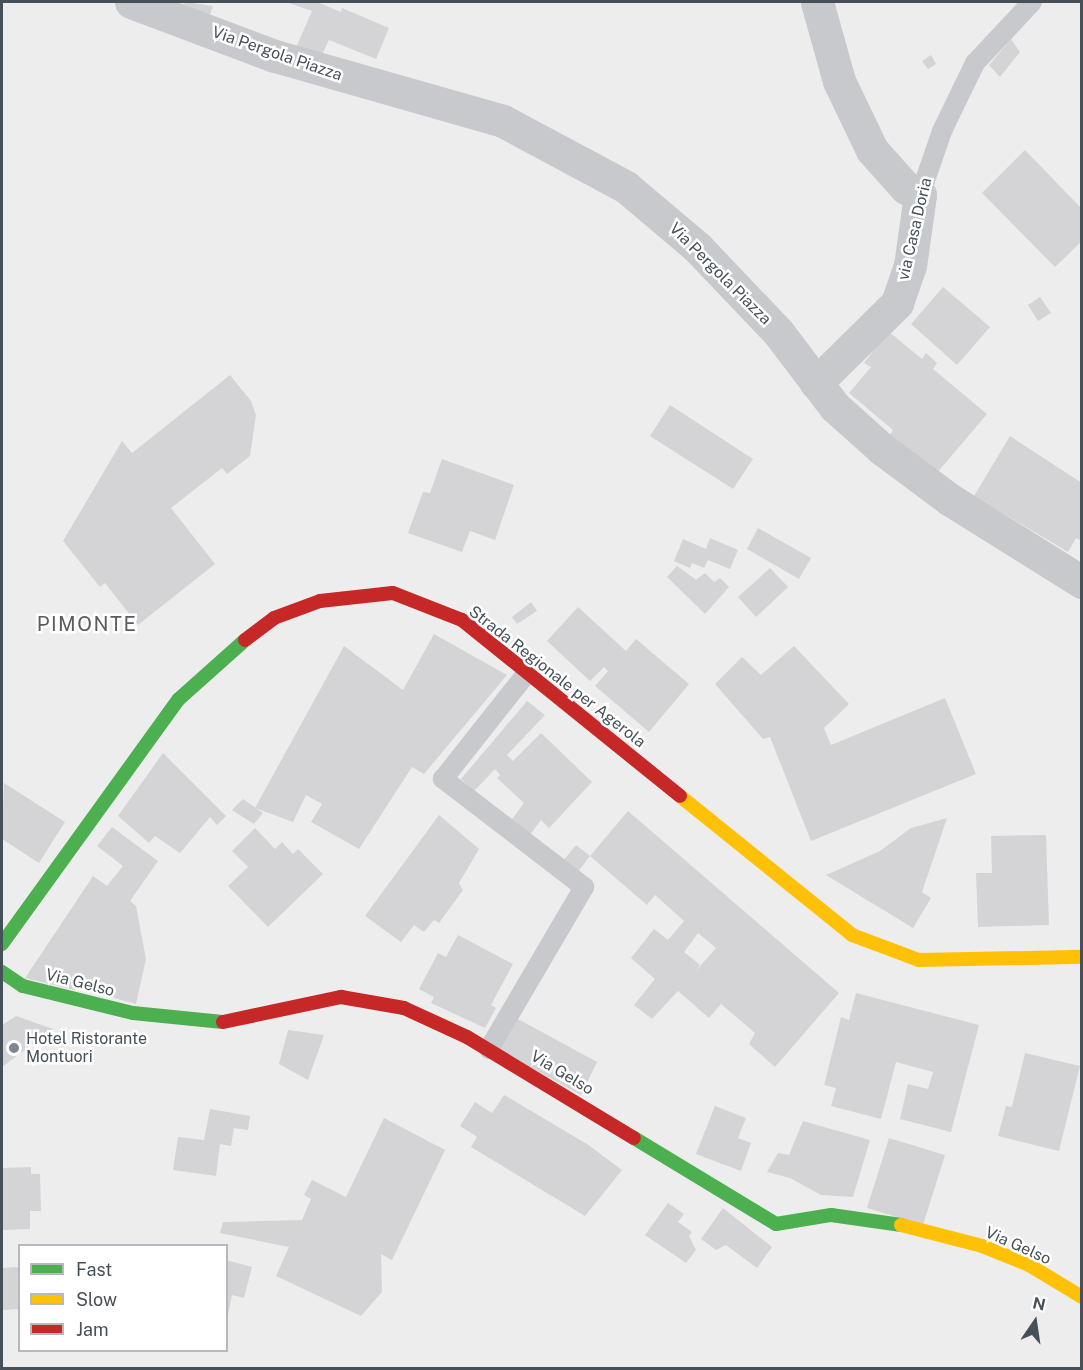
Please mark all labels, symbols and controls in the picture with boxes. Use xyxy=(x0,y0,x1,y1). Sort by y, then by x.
street label: Via Pergola Piazza xyxy=(209,23,345,85)
street label: via Casa Doria xyxy=(894,176,936,282)
street label: Via Pergola Piazza xyxy=(665,219,775,329)
street label: Strada Regionale per Agerola xyxy=(465,602,649,752)
district label: PIMONTE xyxy=(37,612,137,636)
street label: Via Gelso xyxy=(44,965,116,1001)
place label: Hotel Ristorante Montuori xyxy=(26,1029,147,1067)
marker: Hotel Ristorante Montuori xyxy=(7,1041,21,1055)
street label: Via Gelso xyxy=(527,1047,597,1099)
street label: Via Gelso xyxy=(982,1223,1054,1269)
legend xyxy=(18,1244,228,1352)
text: Fast xyxy=(76,1259,112,1280)
text: Slow xyxy=(76,1289,117,1310)
north arrow xyxy=(1005,1292,1065,1352)
text: N xyxy=(1031,1293,1047,1315)
text: Jam xyxy=(76,1319,109,1340)

